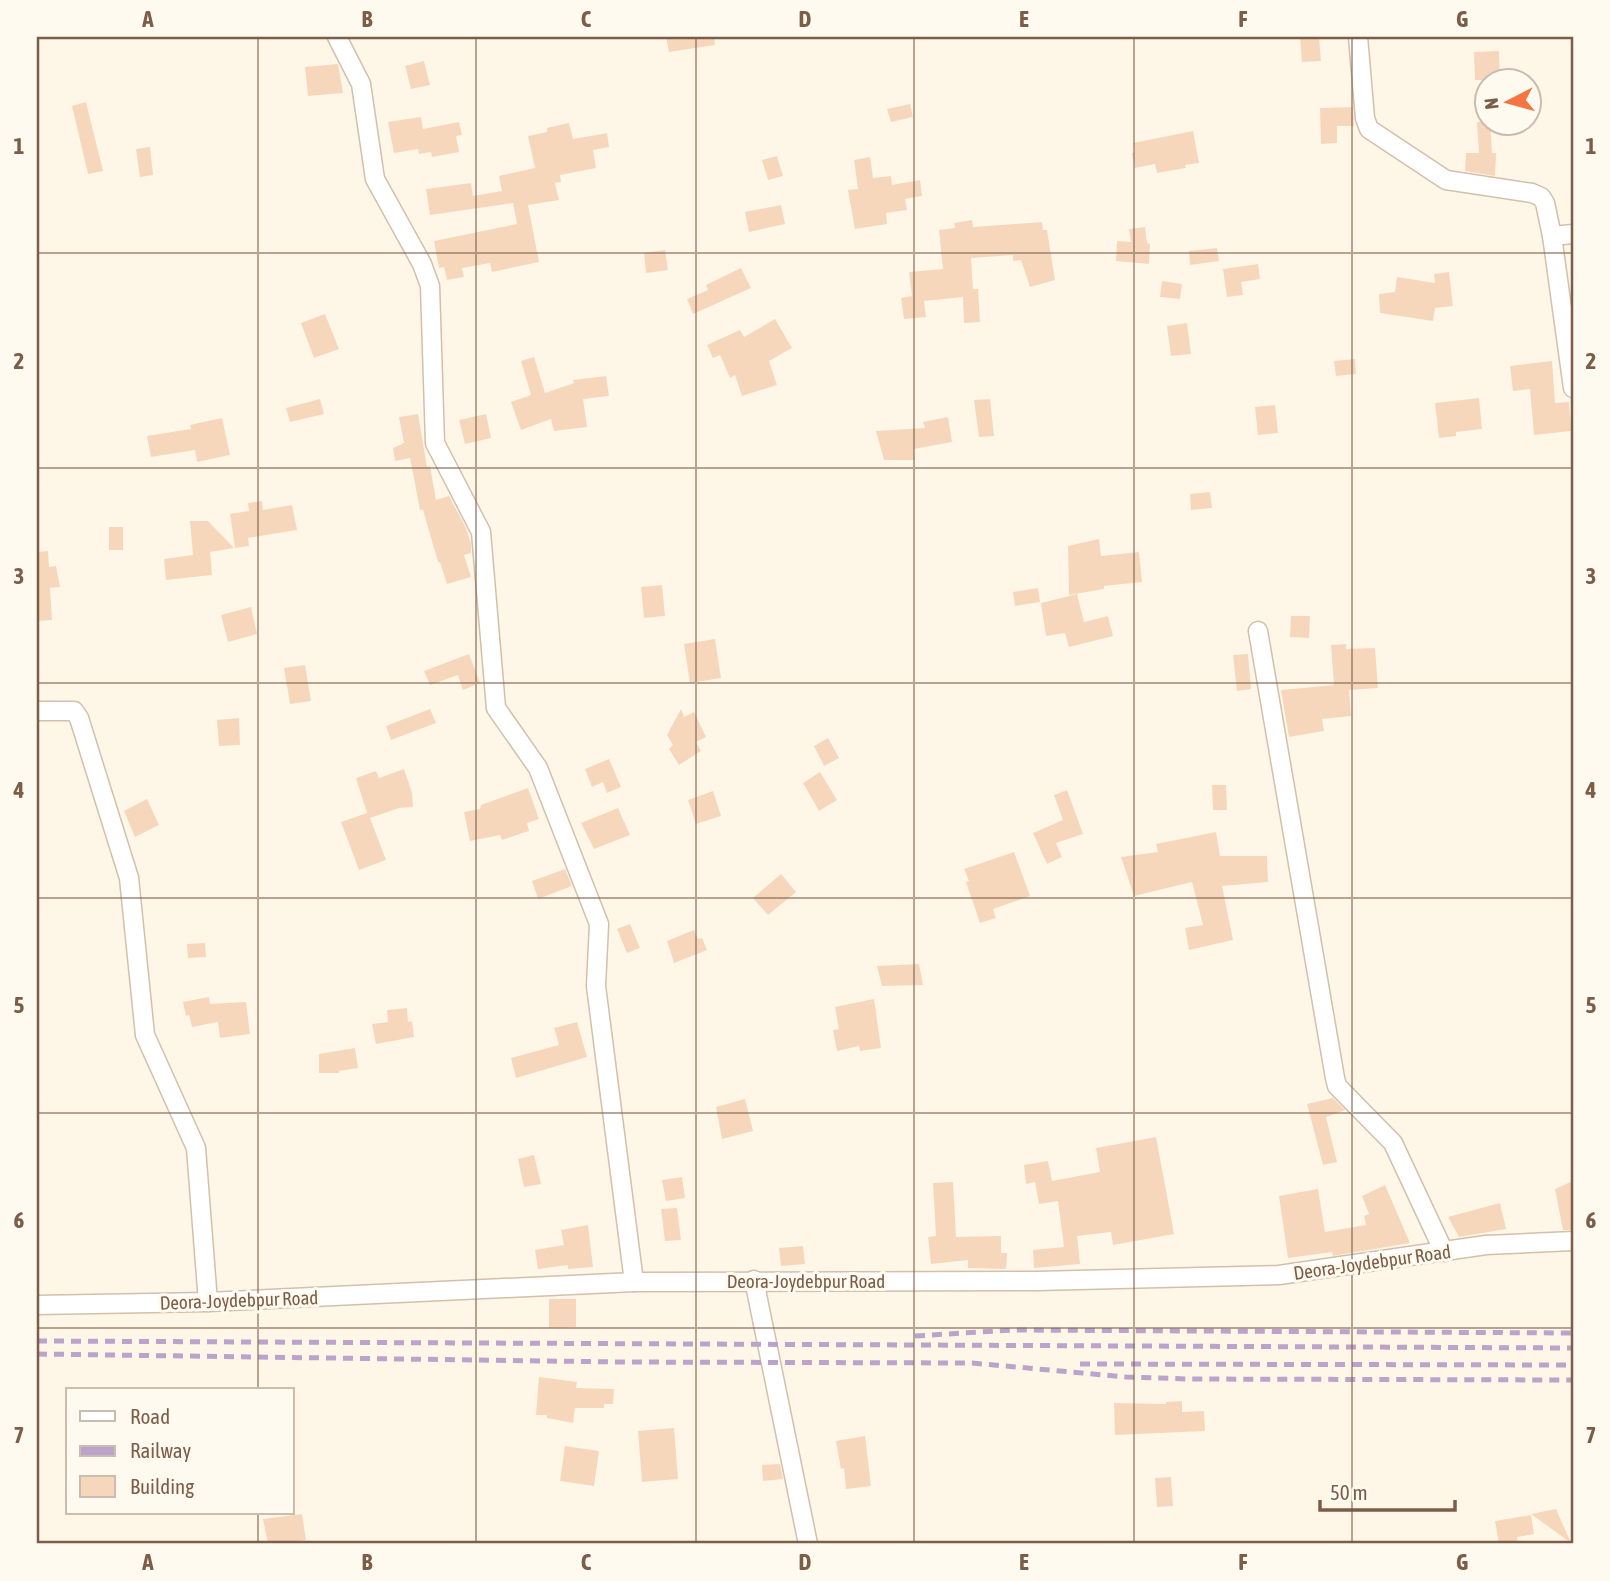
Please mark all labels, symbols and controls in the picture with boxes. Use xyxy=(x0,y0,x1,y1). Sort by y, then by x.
text: A xyxy=(141,6,154,32)
text: B xyxy=(362,6,373,32)
text: C xyxy=(581,6,592,32)
text: D xyxy=(799,6,812,32)
text: E xyxy=(1019,6,1029,32)
text: F xyxy=(1238,6,1248,32)
text: G xyxy=(1456,6,1468,32)
north arrow xyxy=(1474,66,1544,136)
text: N xyxy=(1480,97,1503,111)
text: 1 xyxy=(14,133,25,159)
text: 1 xyxy=(1586,133,1597,159)
text: 2 xyxy=(14,348,24,374)
text: 2 xyxy=(1586,348,1596,374)
text: 3 xyxy=(14,563,24,589)
text: 3 xyxy=(1586,563,1596,589)
text: 4 xyxy=(13,777,25,803)
text: 4 xyxy=(1585,777,1597,803)
text: 5 xyxy=(14,992,25,1018)
text: 5 xyxy=(1586,992,1597,1018)
text: 6 xyxy=(14,1207,25,1233)
text: 6 xyxy=(1586,1207,1597,1233)
street label: Deora-Joydebpur Road xyxy=(1292,1240,1452,1284)
street label: Deora-Joydebpur Road xyxy=(727,1270,885,1292)
street label: Deora-Joydebpur Road xyxy=(159,1286,319,1314)
legend xyxy=(66,1388,294,1514)
text: Road xyxy=(130,1404,170,1428)
text: 7 xyxy=(14,1422,24,1448)
text: 7 xyxy=(1586,1422,1596,1448)
text: Railway xyxy=(130,1438,192,1462)
scale bar xyxy=(1320,1469,1454,1513)
text: Building xyxy=(130,1474,194,1498)
text: 50 m xyxy=(1330,1480,1368,1504)
text: A xyxy=(141,1549,154,1575)
text: B xyxy=(362,1549,373,1575)
text: C xyxy=(581,1549,592,1575)
text: D xyxy=(799,1549,812,1575)
text: E xyxy=(1019,1549,1029,1575)
text: F xyxy=(1238,1549,1248,1575)
text: G xyxy=(1456,1549,1468,1575)

